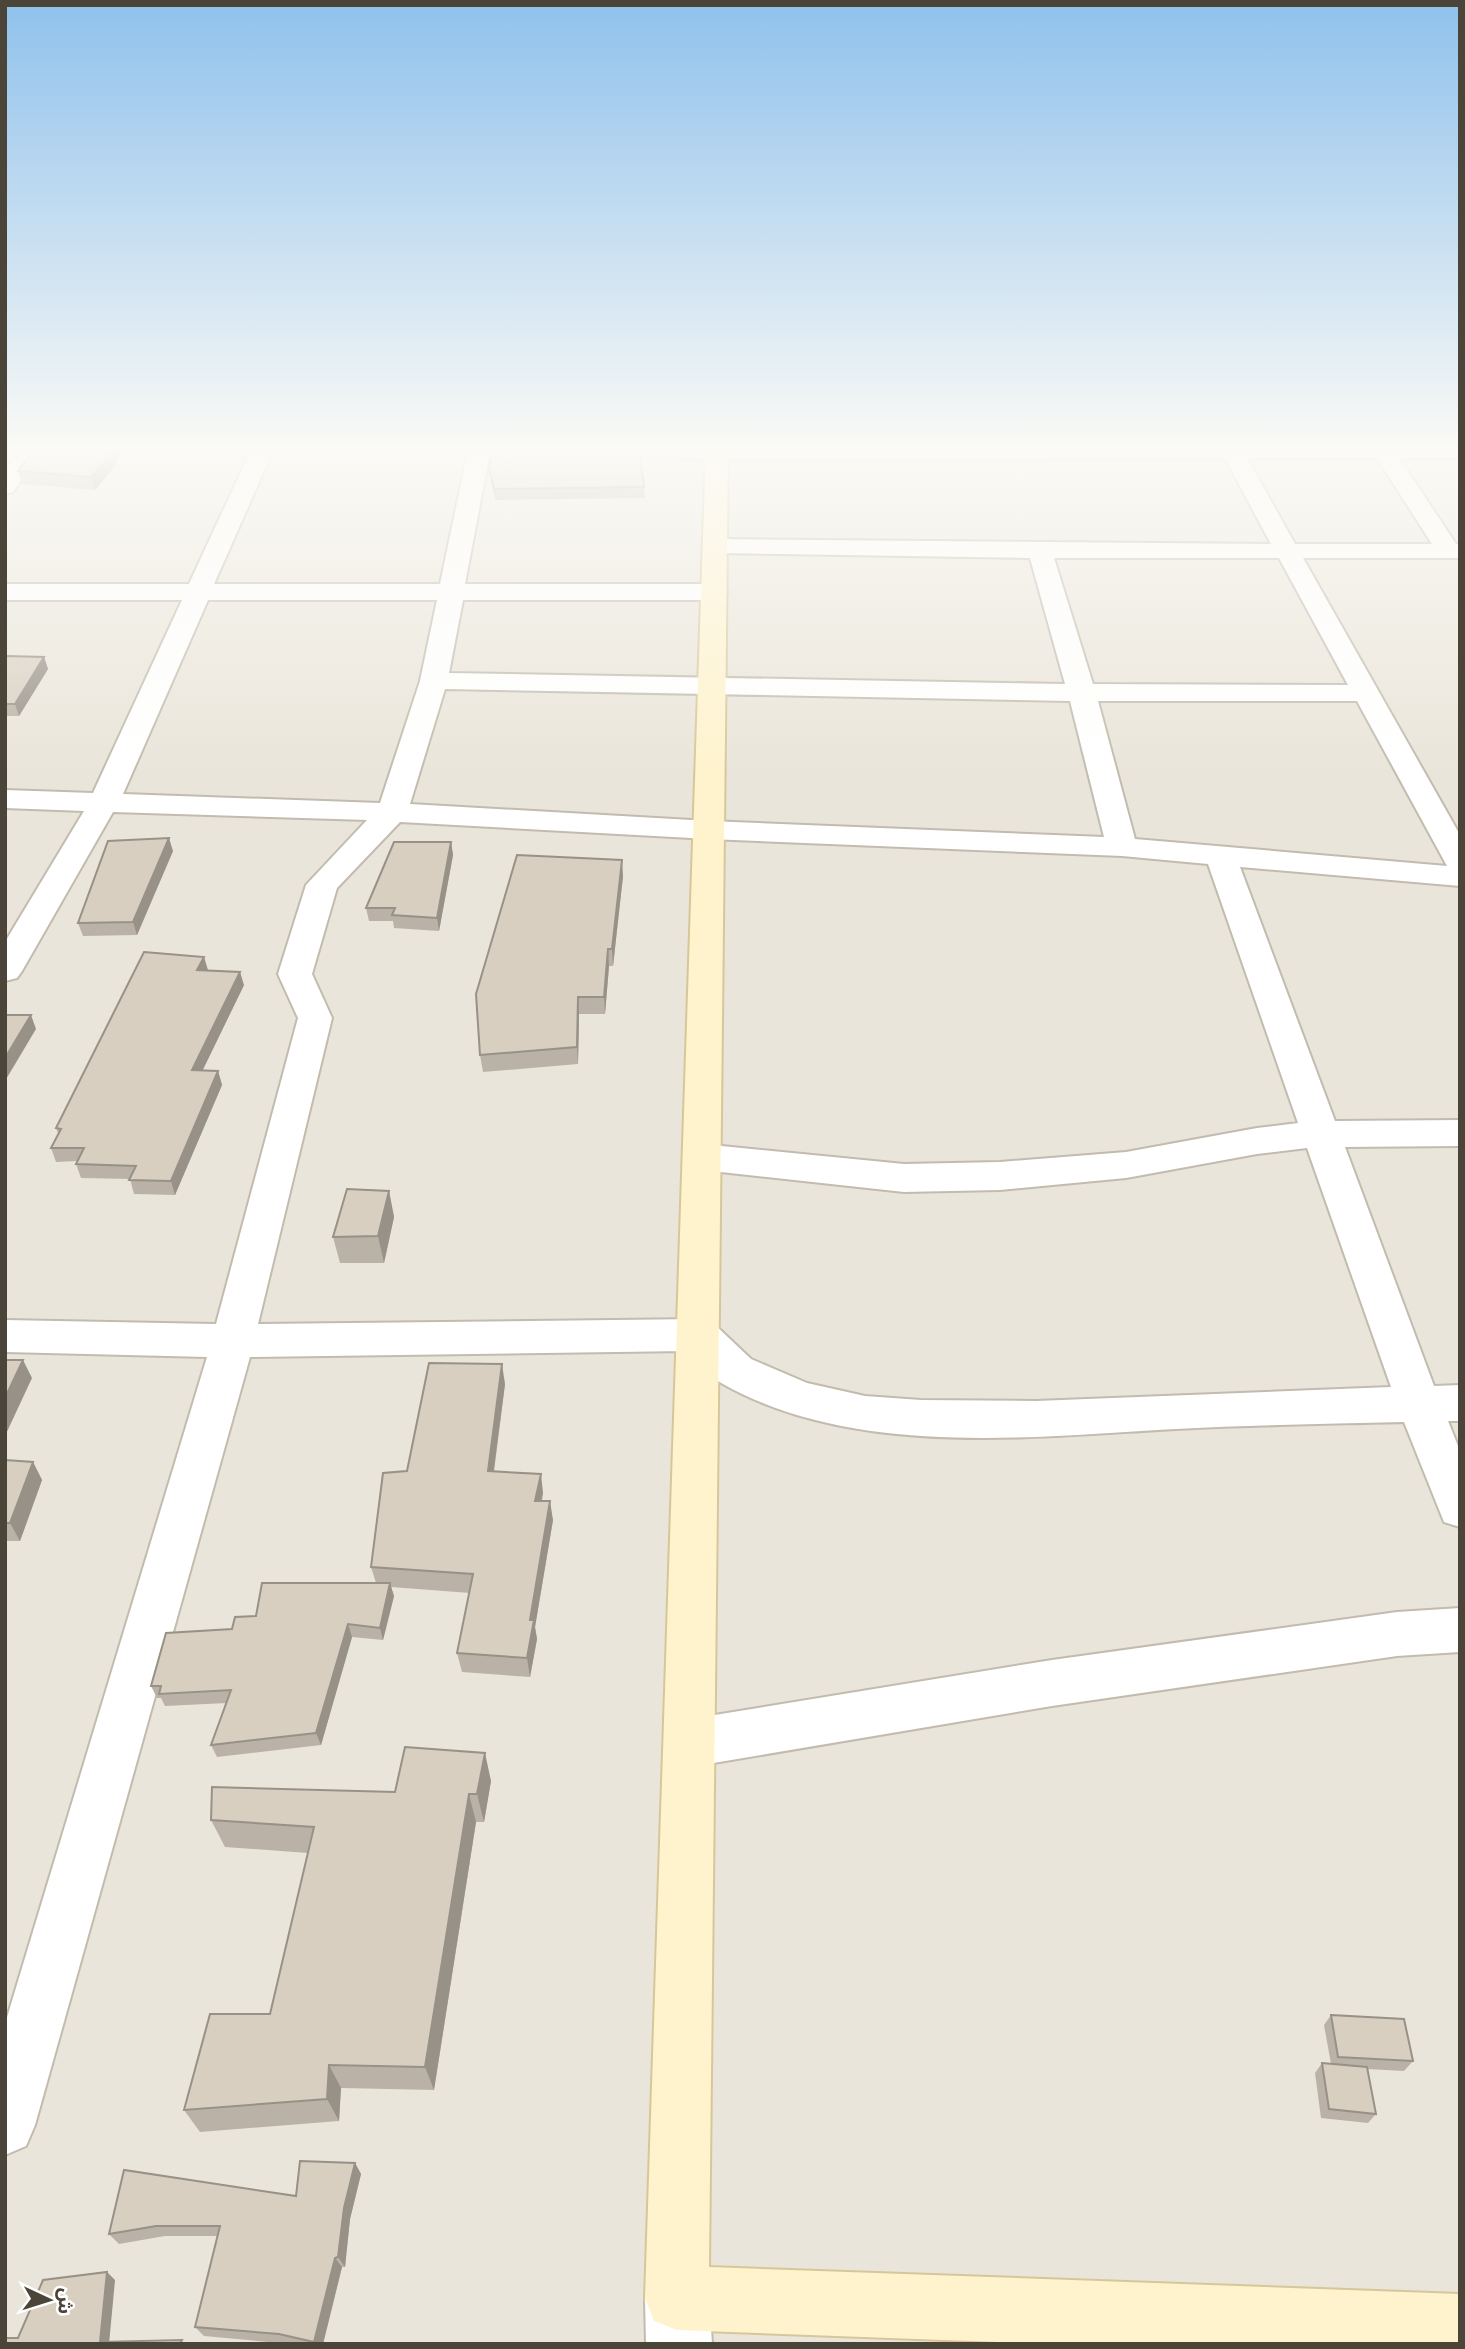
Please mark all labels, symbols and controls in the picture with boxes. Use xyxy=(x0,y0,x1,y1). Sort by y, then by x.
north arrow xyxy=(14,2265,84,2335)
text: ش xyxy=(53,2287,79,2315)

